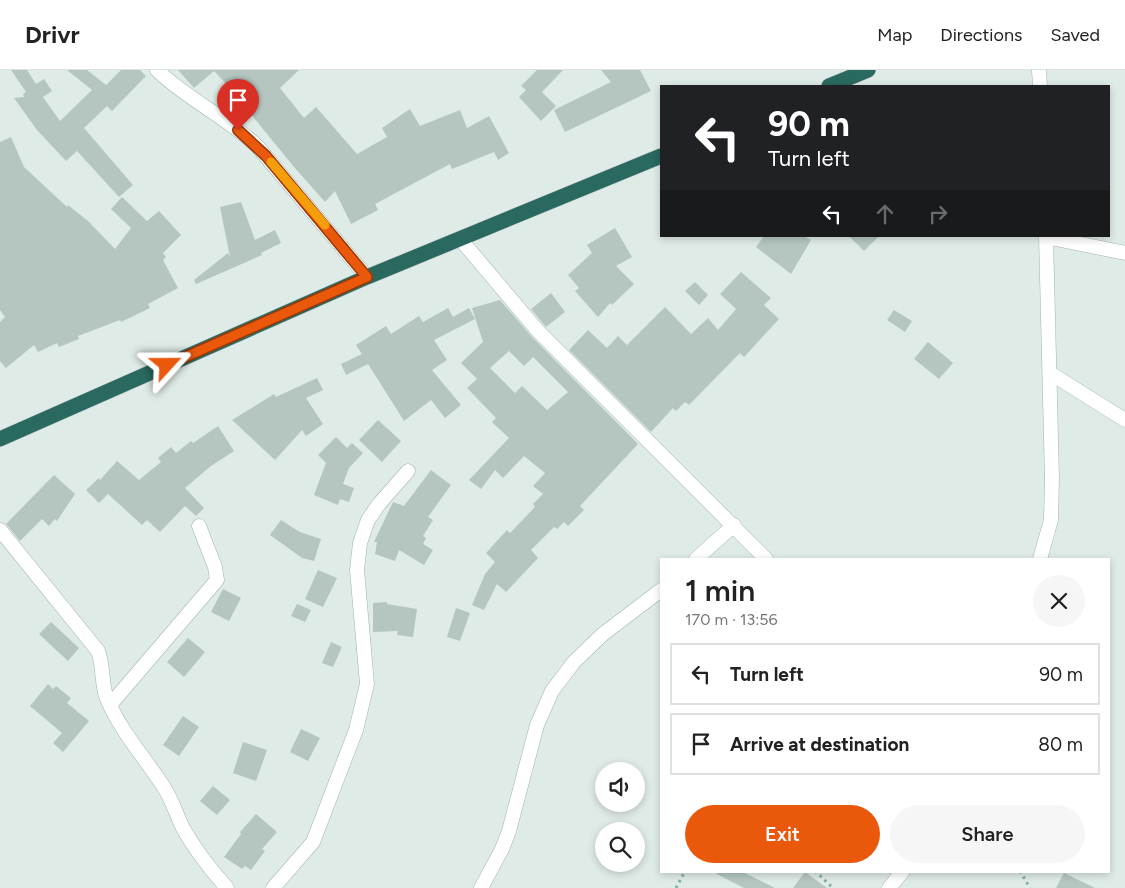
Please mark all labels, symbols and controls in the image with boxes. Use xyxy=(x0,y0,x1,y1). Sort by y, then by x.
text: Drivr xyxy=(25,20,80,49)
text: Map xyxy=(877,24,912,46)
text: Directions xyxy=(940,24,1022,46)
text: Saved xyxy=(1050,24,1100,46)
pin xyxy=(217,79,259,130)
icon: arrive xyxy=(224,86,252,114)
text: 90 m xyxy=(768,103,850,145)
icon: left xyxy=(685,105,750,170)
text: Turn left xyxy=(768,145,850,172)
icon: left xyxy=(818,200,846,228)
icon: ahead xyxy=(871,200,899,228)
icon: right xyxy=(924,200,952,228)
position arrow xyxy=(140,338,192,390)
text: 1 min xyxy=(685,572,755,609)
button: close xyxy=(1033,575,1085,627)
text: 170 m · 13:56 xyxy=(685,610,778,629)
icon: left xyxy=(687,660,715,688)
text: Turn left xyxy=(730,663,804,686)
text: 90 m xyxy=(1039,663,1083,686)
icon: arrive xyxy=(687,730,715,758)
text: Arrive at destination xyxy=(730,733,909,756)
text: 80 m xyxy=(1038,733,1083,756)
map controls xyxy=(595,762,645,872)
button: sound xyxy=(595,762,645,812)
button: Exit xyxy=(685,805,880,863)
button: Share xyxy=(890,805,1085,863)
button: search xyxy=(595,822,645,872)

